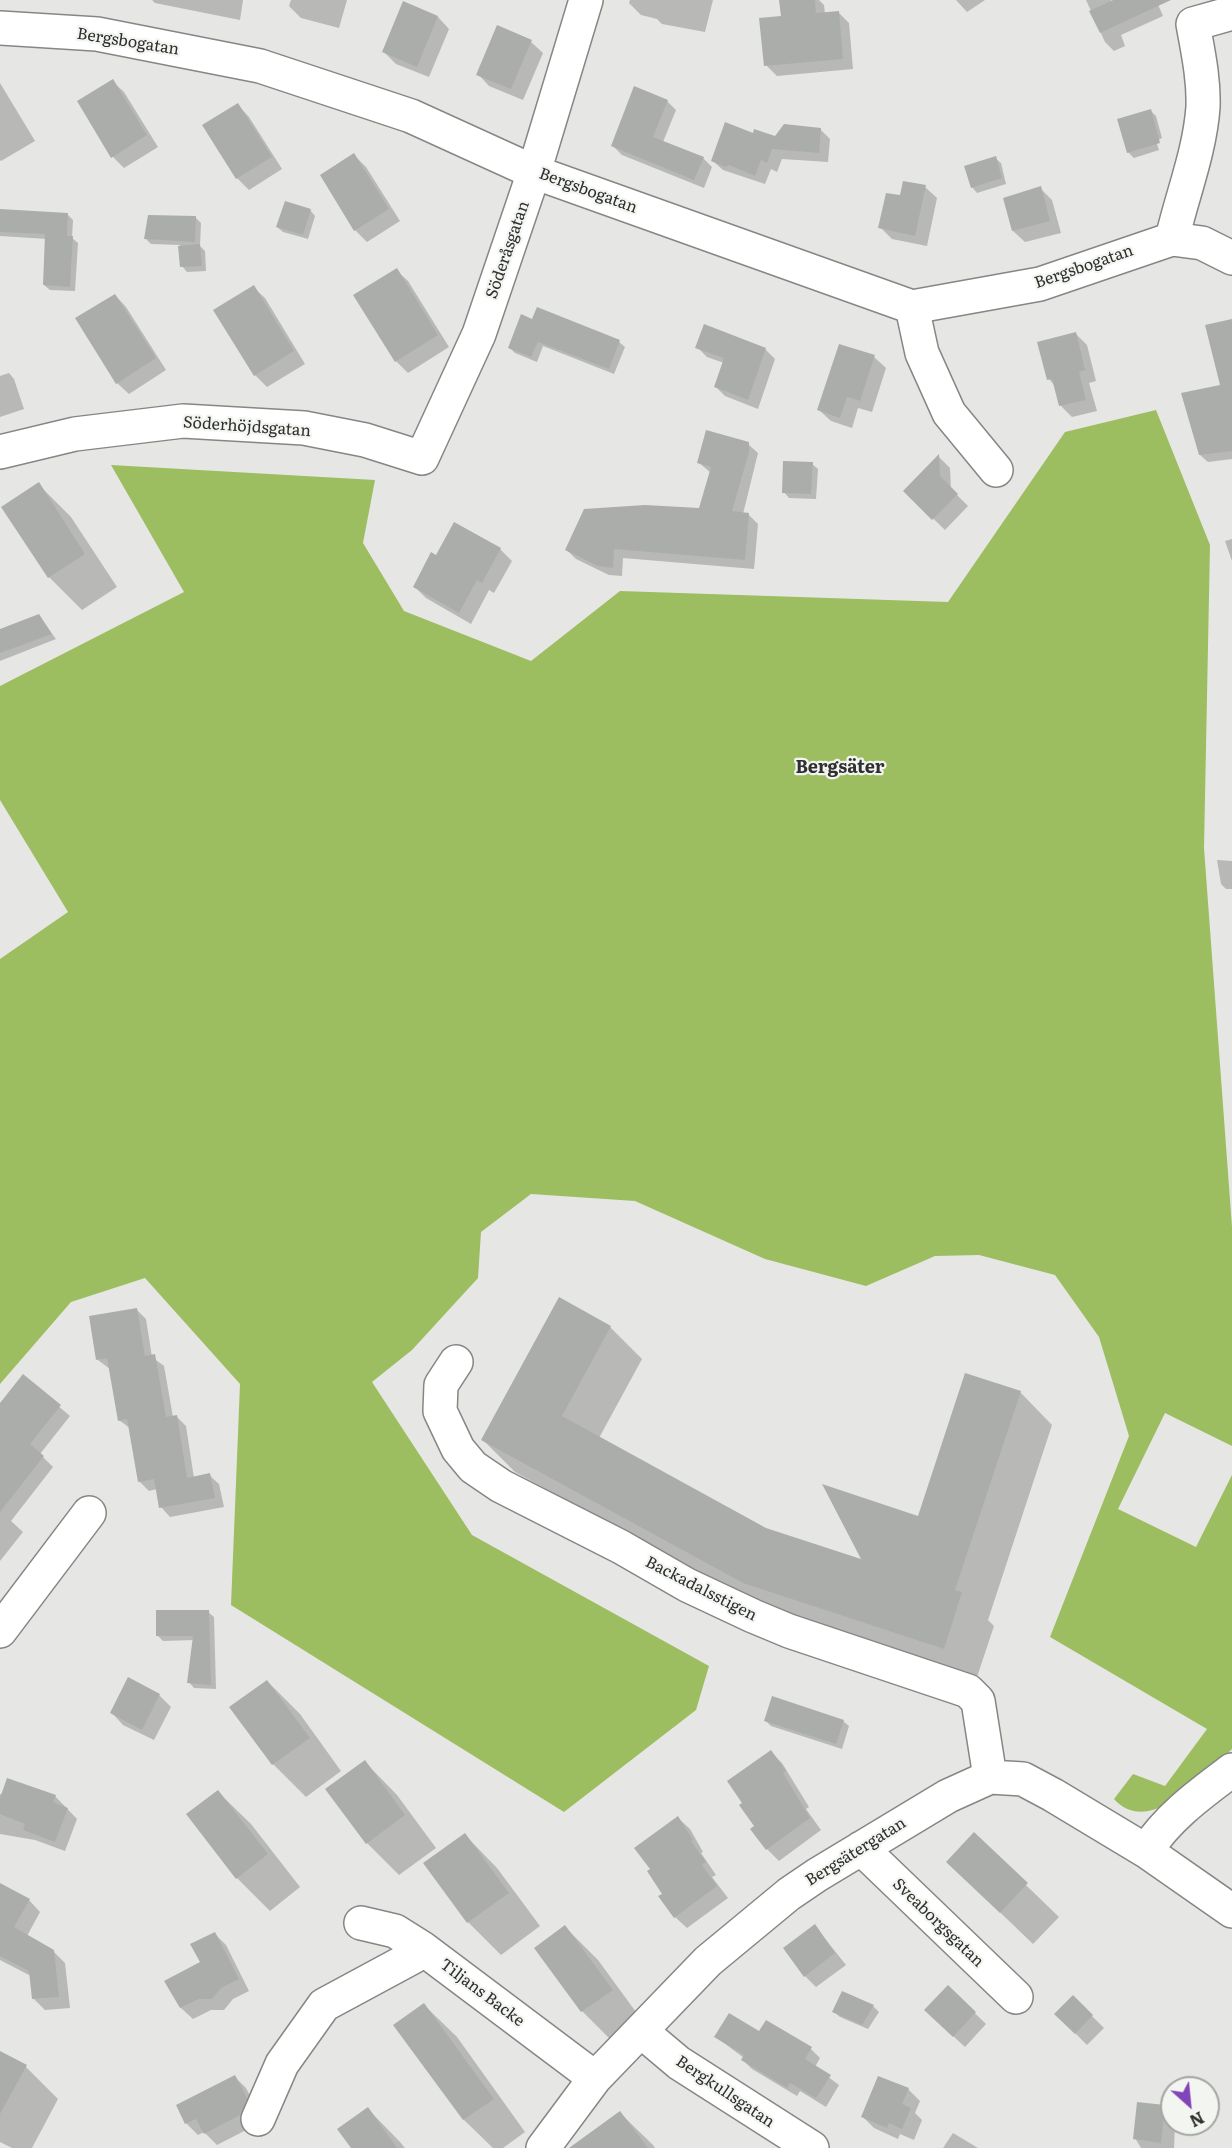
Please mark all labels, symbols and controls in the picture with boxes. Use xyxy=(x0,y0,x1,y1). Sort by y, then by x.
street label: Bergsbogatan xyxy=(76,24,180,60)
street label: Bergsbogatan xyxy=(536,164,640,218)
street label: Söderåsgatan xyxy=(482,199,534,301)
street label: Bergsbogatan xyxy=(1032,241,1136,293)
street label: Söderhöjdsgatan xyxy=(182,413,312,441)
district label: Bergsäter xyxy=(795,757,885,779)
street label: Backadalsstigen xyxy=(642,1553,760,1625)
street label: Bergsätergatan xyxy=(802,1813,910,1891)
street label: Sveaborgsgatan xyxy=(888,1875,988,1971)
street label: Tiljans Backe xyxy=(436,1955,528,2031)
street label: Bergkullsgatan xyxy=(672,2052,778,2132)
north arrow xyxy=(1160,2076,1220,2136)
text: N xyxy=(1186,2107,1209,2134)

